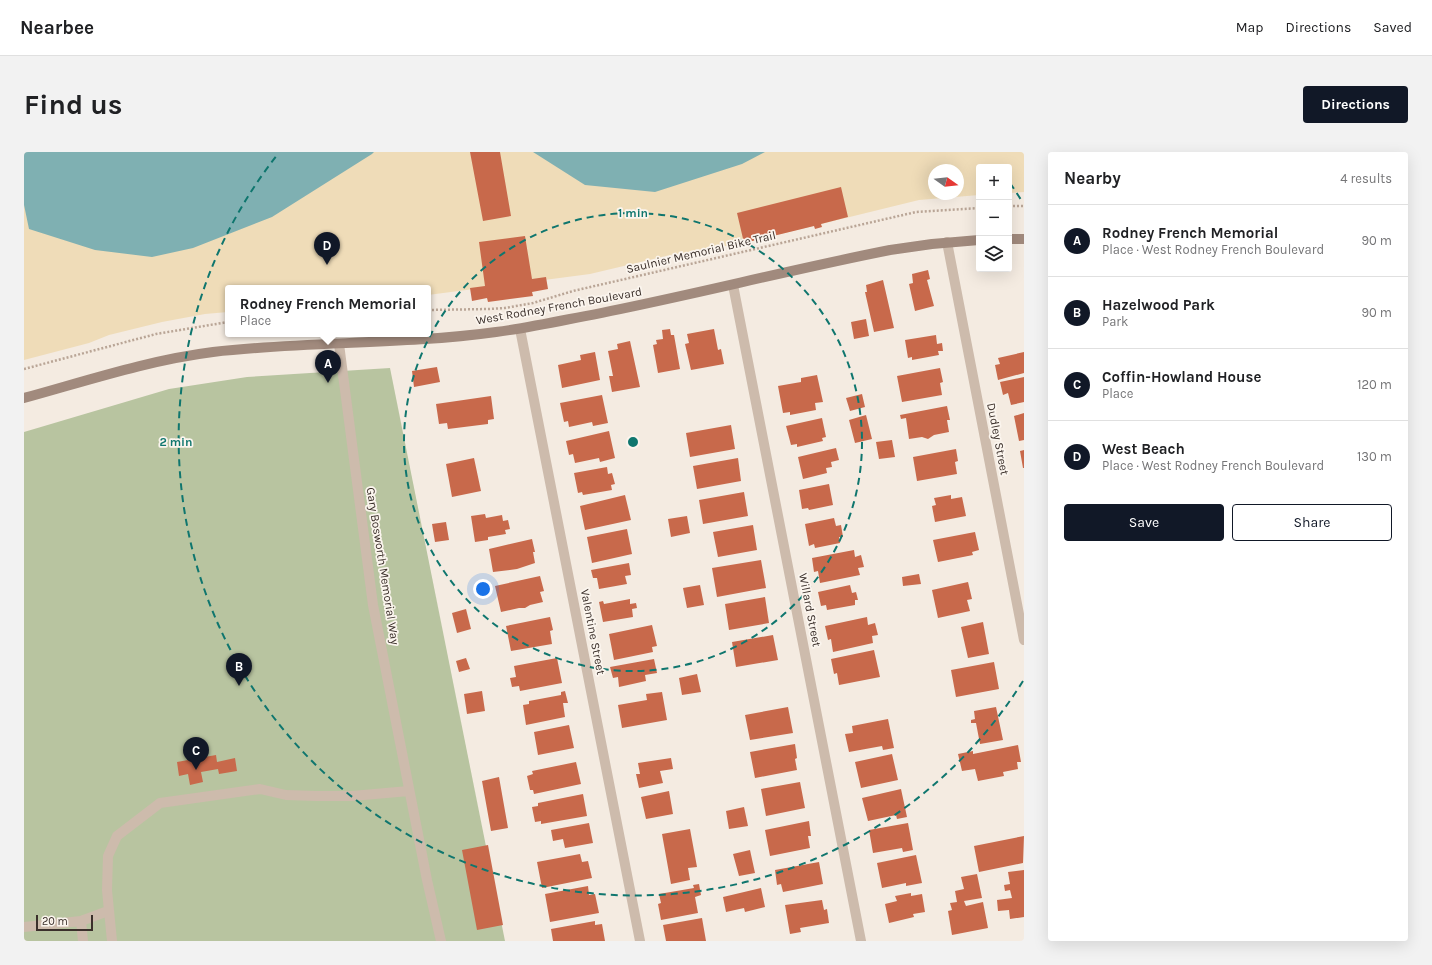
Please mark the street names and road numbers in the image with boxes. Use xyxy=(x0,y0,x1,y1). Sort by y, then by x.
street label: Saulnier Memorial Bike Trail xyxy=(625,228,777,276)
street label: West Rodney French Boulevard xyxy=(475,284,643,328)
street label: Dudley Street xyxy=(984,402,1012,477)
street label: Gary Bosworth Memorial Way xyxy=(364,486,402,646)
street label: Willard Street xyxy=(796,572,824,649)
street label: Valentine Street xyxy=(578,588,608,677)

